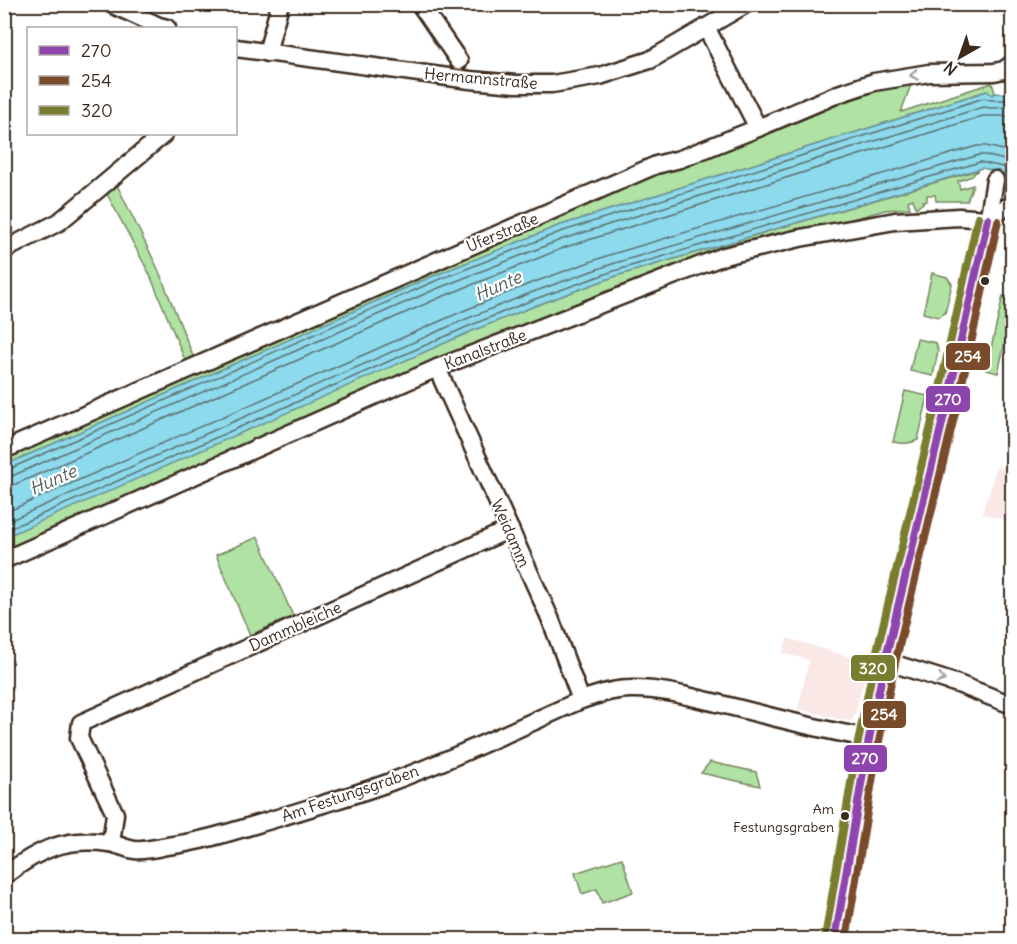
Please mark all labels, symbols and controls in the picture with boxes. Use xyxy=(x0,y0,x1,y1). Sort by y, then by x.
legend xyxy=(27,27,237,135)
north arrow xyxy=(930,27,990,87)
text: 270 xyxy=(81,39,112,62)
text: N xyxy=(940,57,961,80)
street label: Hermannstraße xyxy=(423,63,539,93)
text: 254 xyxy=(81,69,112,92)
one-way arrow xyxy=(910,69,919,81)
text: 320 xyxy=(81,99,113,122)
street label: Uferstraße xyxy=(463,208,541,256)
water label: Hunte xyxy=(471,264,526,306)
unlabelled marker xyxy=(979,275,991,287)
street label: Kanalstraße xyxy=(441,324,529,374)
line badge: 254 xyxy=(945,342,991,371)
text: 254 xyxy=(954,346,982,366)
line badge: 270 xyxy=(925,385,971,413)
text: 270 xyxy=(934,389,962,409)
water label: Hunte xyxy=(26,458,81,500)
street label: Weidamm xyxy=(487,496,535,570)
street label: Dammbleiche xyxy=(246,597,344,655)
line badge: 320 xyxy=(850,654,896,682)
text: 320 xyxy=(859,658,887,678)
one-way arrow xyxy=(935,672,946,684)
line badge: 254 xyxy=(862,700,907,729)
text: 254 xyxy=(870,704,898,724)
line badge: 270 xyxy=(843,744,888,773)
text: 270 xyxy=(851,748,879,768)
street label: Am Festungsgraben xyxy=(279,760,421,826)
place label: Am Festungsgraben xyxy=(733,800,834,836)
marker: Am Festungsgraben xyxy=(839,810,851,822)

